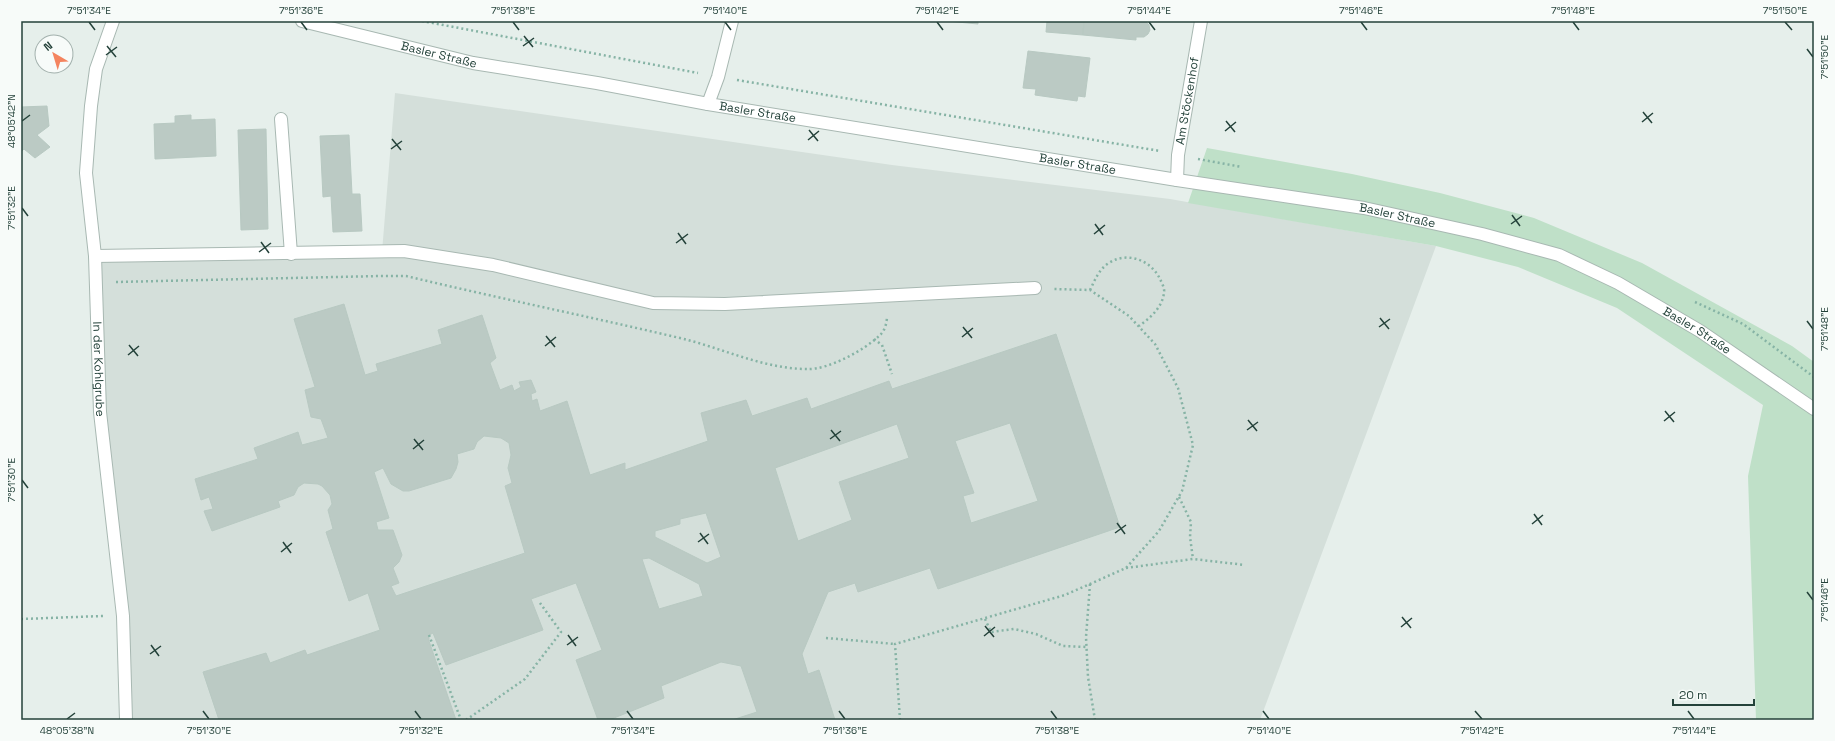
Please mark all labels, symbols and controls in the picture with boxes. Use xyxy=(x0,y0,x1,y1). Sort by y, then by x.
text: 7°51'34"E xyxy=(67,4,111,17)
text: 7°51'36"E xyxy=(279,4,323,17)
text: 7°51'38"E xyxy=(491,4,535,17)
text: 7°51'40"E xyxy=(703,4,747,17)
text: 7°51'42"E xyxy=(915,4,959,17)
text: 7°51'44"E xyxy=(1127,4,1171,17)
text: 7°51'46"E xyxy=(1339,4,1383,17)
text: 7°51'48"E xyxy=(1551,4,1595,17)
text: 7°51'50"E xyxy=(1763,4,1808,17)
north arrow xyxy=(34,34,74,74)
text: 7°51'50"E xyxy=(1818,34,1831,79)
text: N xyxy=(41,38,55,54)
street label: Basler Straße xyxy=(399,38,478,71)
street label: Am Stöckenhof xyxy=(1172,56,1203,146)
text: 48°05'42"N xyxy=(5,94,18,148)
street label: Basler Straße xyxy=(718,98,797,126)
street label: Basler Straße xyxy=(1038,150,1117,178)
text: 7°51'32"E xyxy=(5,186,18,230)
street label: Basler Straße xyxy=(1358,199,1437,232)
street label: Basler Straße xyxy=(1660,303,1734,358)
text: 7°51'48"E xyxy=(1818,307,1831,351)
street label: In der Kohlgrube xyxy=(89,321,108,417)
text: 7°51'30"E xyxy=(5,457,18,502)
text: 7°51'46"E xyxy=(1818,578,1831,622)
scale bar xyxy=(1673,681,1754,707)
text: 20 m xyxy=(1679,687,1707,703)
text: 48°05'38"N xyxy=(40,724,94,737)
text: 7°51'30"E xyxy=(187,724,232,737)
text: 7°51'32"E xyxy=(399,724,443,737)
text: 7°51'34"E xyxy=(611,724,655,737)
text: 7°51'36"E xyxy=(823,724,867,737)
text: 7°51'38"E xyxy=(1035,724,1079,737)
text: 7°51'40"E xyxy=(1247,724,1291,737)
text: 7°51'42"E xyxy=(1460,724,1504,737)
text: 7°51'44"E xyxy=(1672,724,1716,737)

